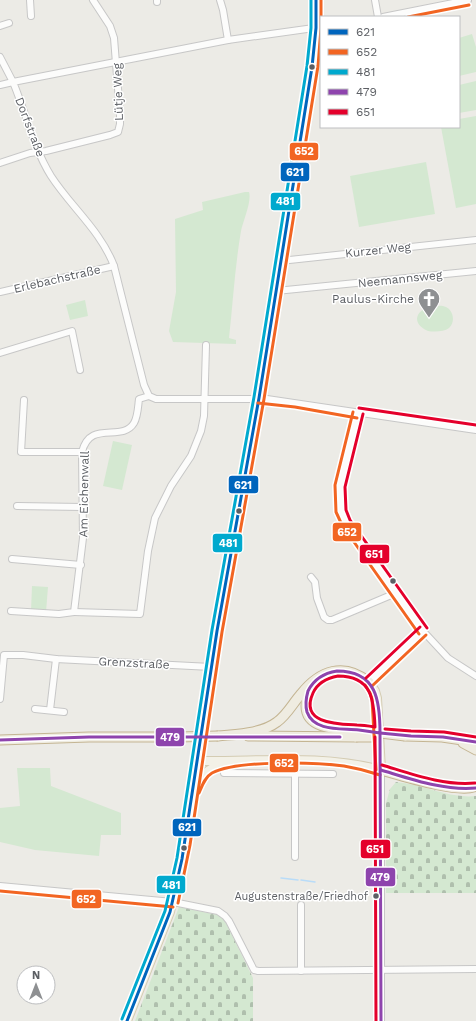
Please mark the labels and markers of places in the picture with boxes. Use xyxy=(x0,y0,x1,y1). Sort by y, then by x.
unlabelled marker xyxy=(307,62,317,72)
church icon: Paulus-Kirche xyxy=(416,286,442,319)
place label: Paulus-Kirche xyxy=(332,292,414,306)
unlabelled marker xyxy=(234,506,244,516)
unlabelled marker xyxy=(388,576,398,586)
unlabelled marker xyxy=(179,843,189,853)
place label: Augustenstraße/Friedhof xyxy=(234,890,369,903)
marker: Augustenstraße/Friedhof xyxy=(371,891,381,901)

